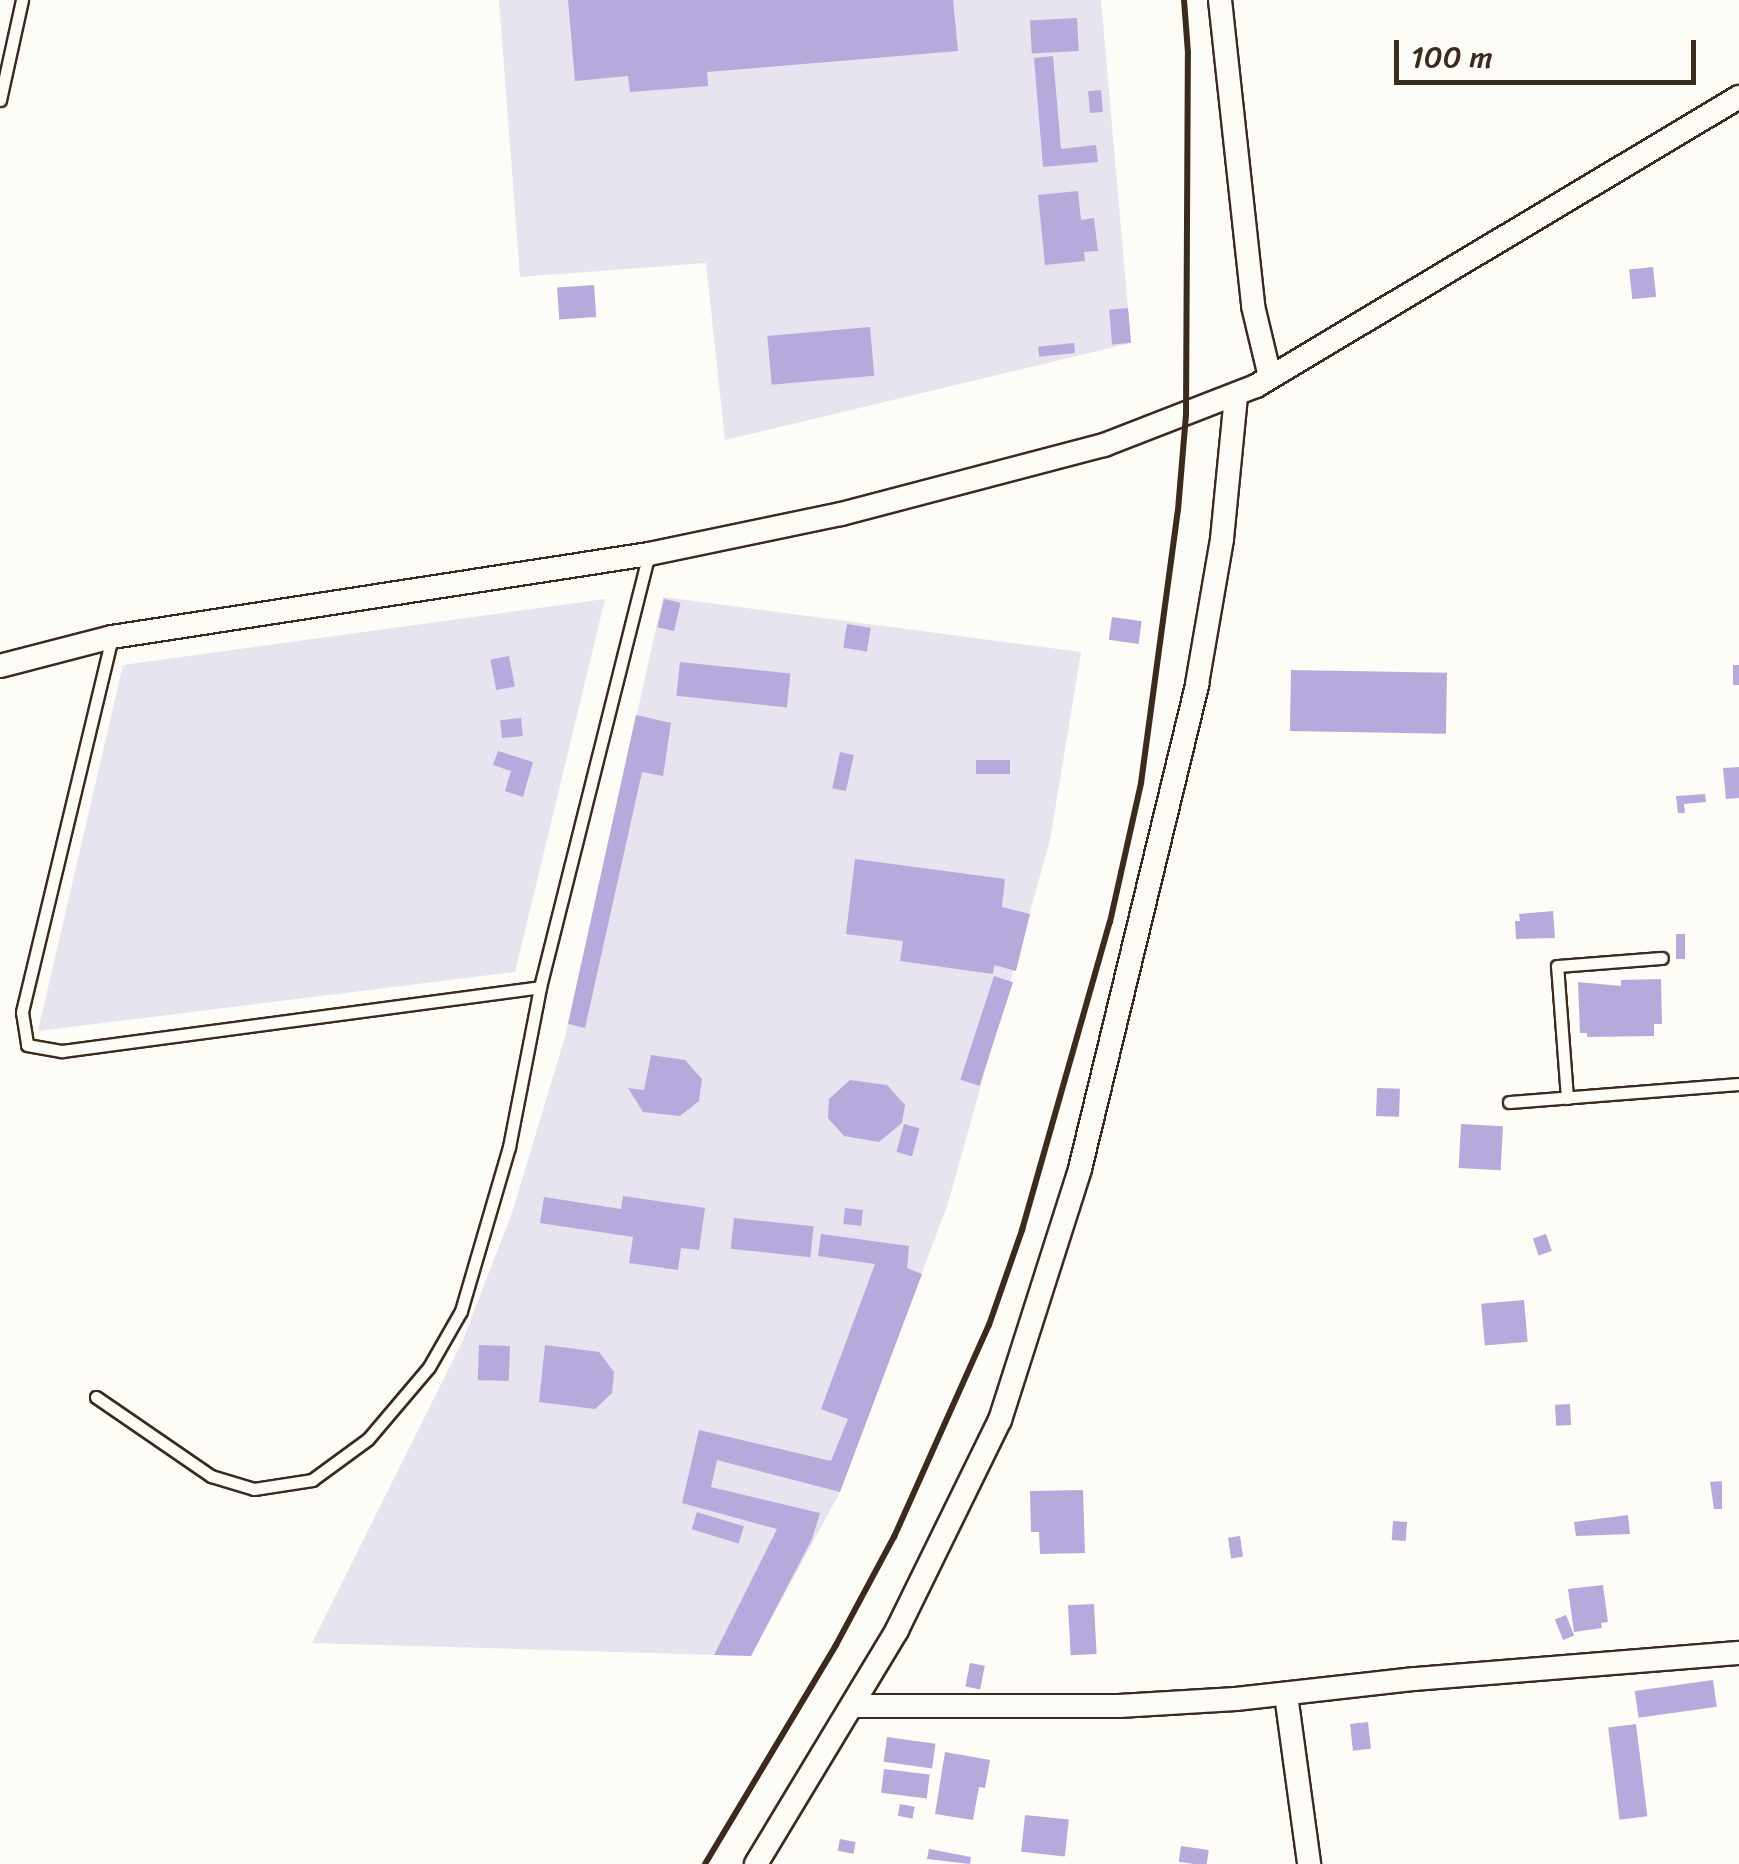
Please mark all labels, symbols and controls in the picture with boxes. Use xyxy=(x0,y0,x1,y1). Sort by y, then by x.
scale bar xyxy=(1399,20,1702,82)
text: 100 m xyxy=(1411,30,1493,84)

